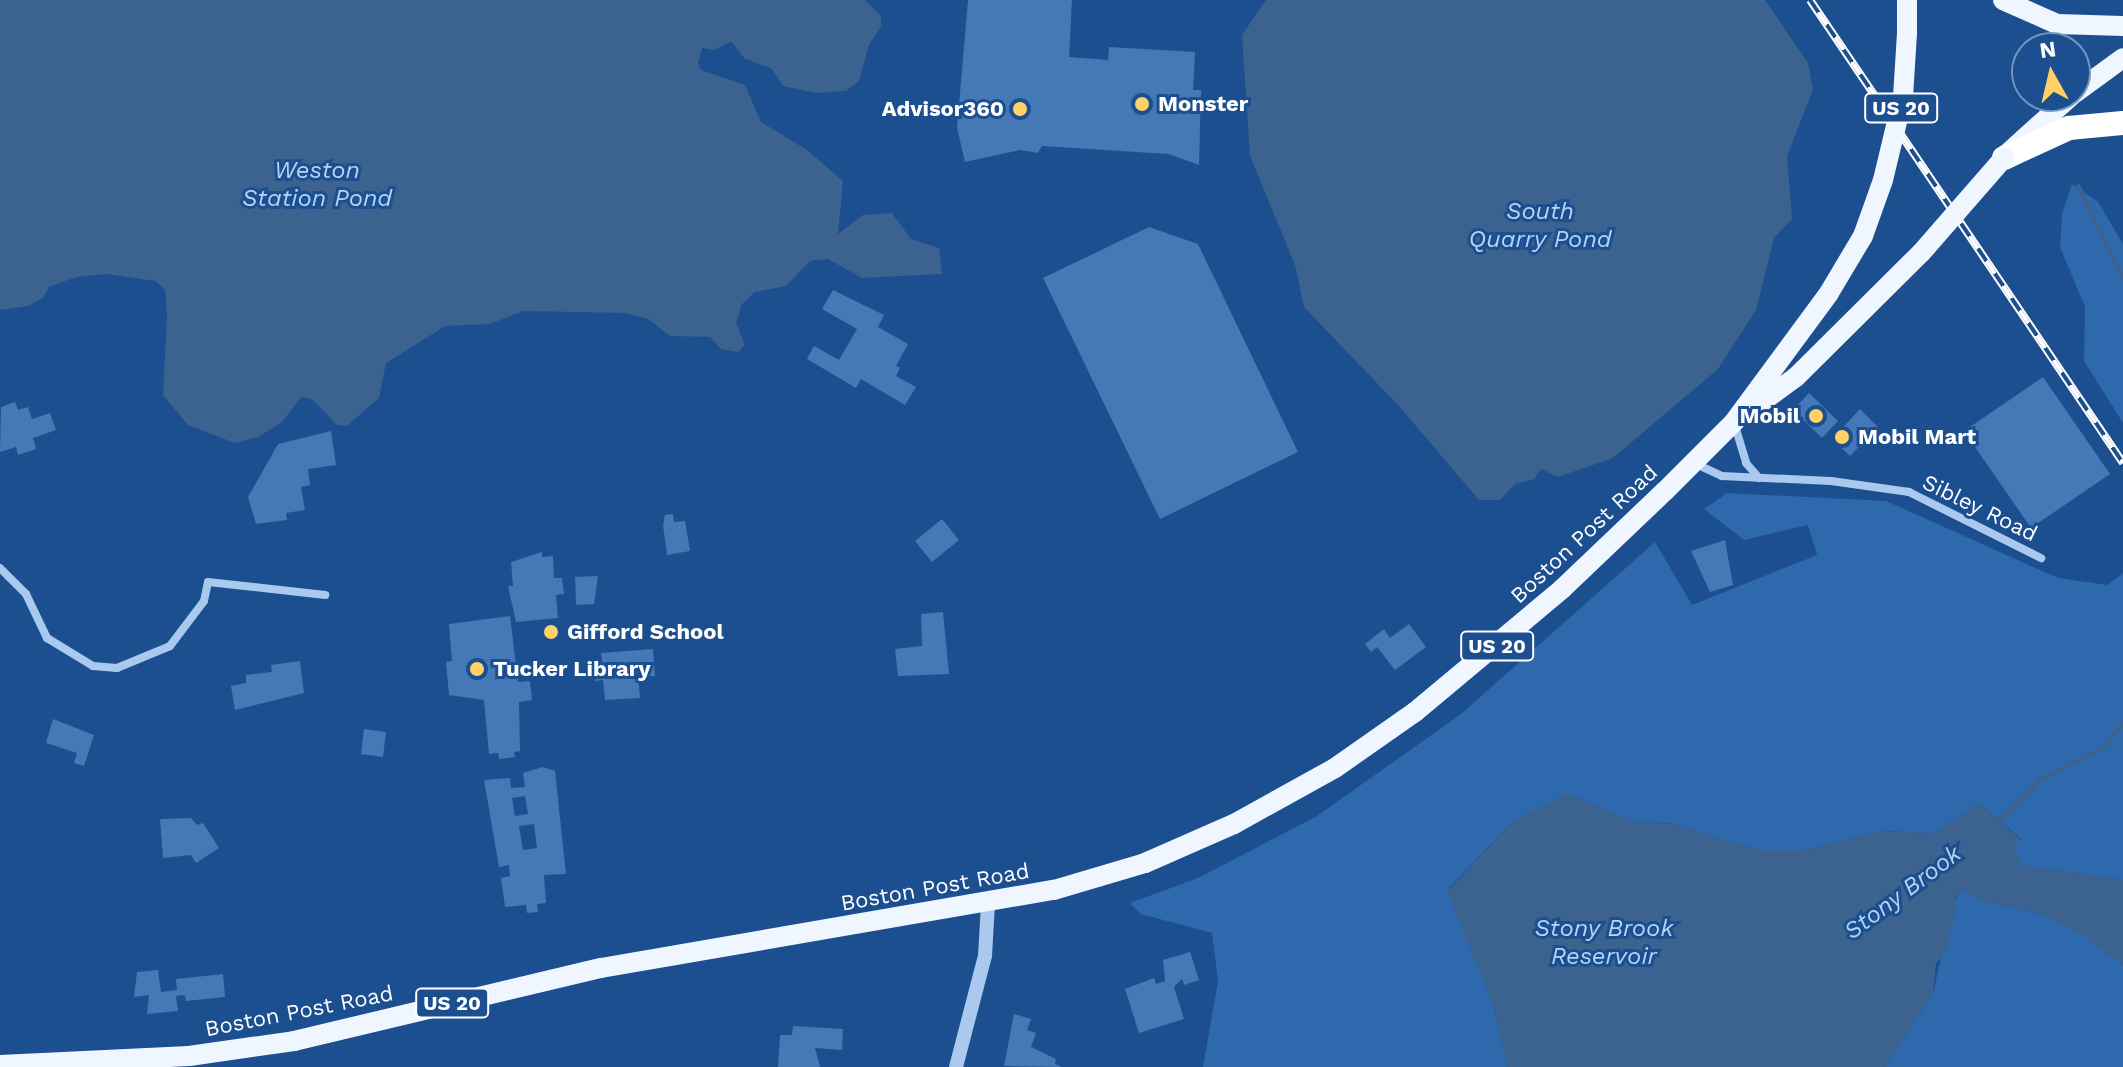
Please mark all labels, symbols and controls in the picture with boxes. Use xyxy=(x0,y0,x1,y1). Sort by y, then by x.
north arrow xyxy=(2011,32,2091,112)
text: N xyxy=(2038,36,2058,63)
place label: Monster xyxy=(1158,91,1248,117)
road number: US 20 xyxy=(1863,92,1939,124)
marker: Monster xyxy=(1133,95,1151,113)
place label: Advisor360 xyxy=(882,96,1004,122)
marker: Advisor360 xyxy=(1011,100,1029,118)
water label: Weston Station Pond xyxy=(242,157,392,213)
water label: South Quarry Pond xyxy=(1468,198,1612,254)
place label: Mobil xyxy=(1739,403,1800,429)
marker: Mobil xyxy=(1807,407,1825,425)
place label: Mobil Mart xyxy=(1858,424,1976,450)
marker: Mobil Mart xyxy=(1833,428,1851,446)
street label: Boston Post Road xyxy=(1505,459,1663,609)
street label: Sibley Road xyxy=(1918,469,2042,547)
place label: Gifford School xyxy=(567,619,724,645)
marker: Gifford School xyxy=(542,623,560,641)
road number: US 20 xyxy=(1459,630,1535,662)
place label: Tucker Library xyxy=(493,656,651,682)
marker: Tucker Library xyxy=(468,660,486,678)
water label: Stony Brook xyxy=(1839,840,1967,946)
street label: Boston Post Road xyxy=(839,857,1031,917)
water label: Stony Brook Reservoir xyxy=(1534,915,1674,971)
street label: Boston Post Road xyxy=(203,980,395,1042)
road number: US 20 xyxy=(414,987,490,1019)

